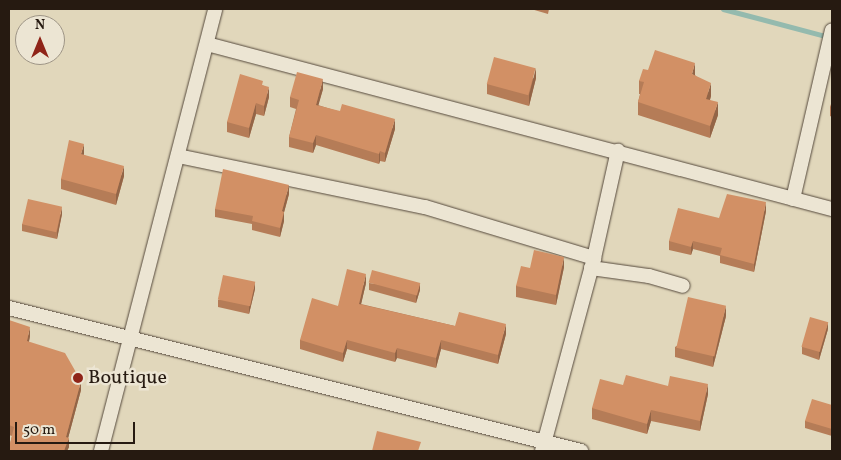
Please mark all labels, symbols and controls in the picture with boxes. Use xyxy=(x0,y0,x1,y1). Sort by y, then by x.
north arrow xyxy=(15,15,65,65)
text: N xyxy=(35,16,45,35)
place label: Boutique xyxy=(88,366,167,390)
marker: Boutique xyxy=(72,372,84,384)
scale bar xyxy=(18,412,138,444)
text: 50 m xyxy=(23,420,55,441)

